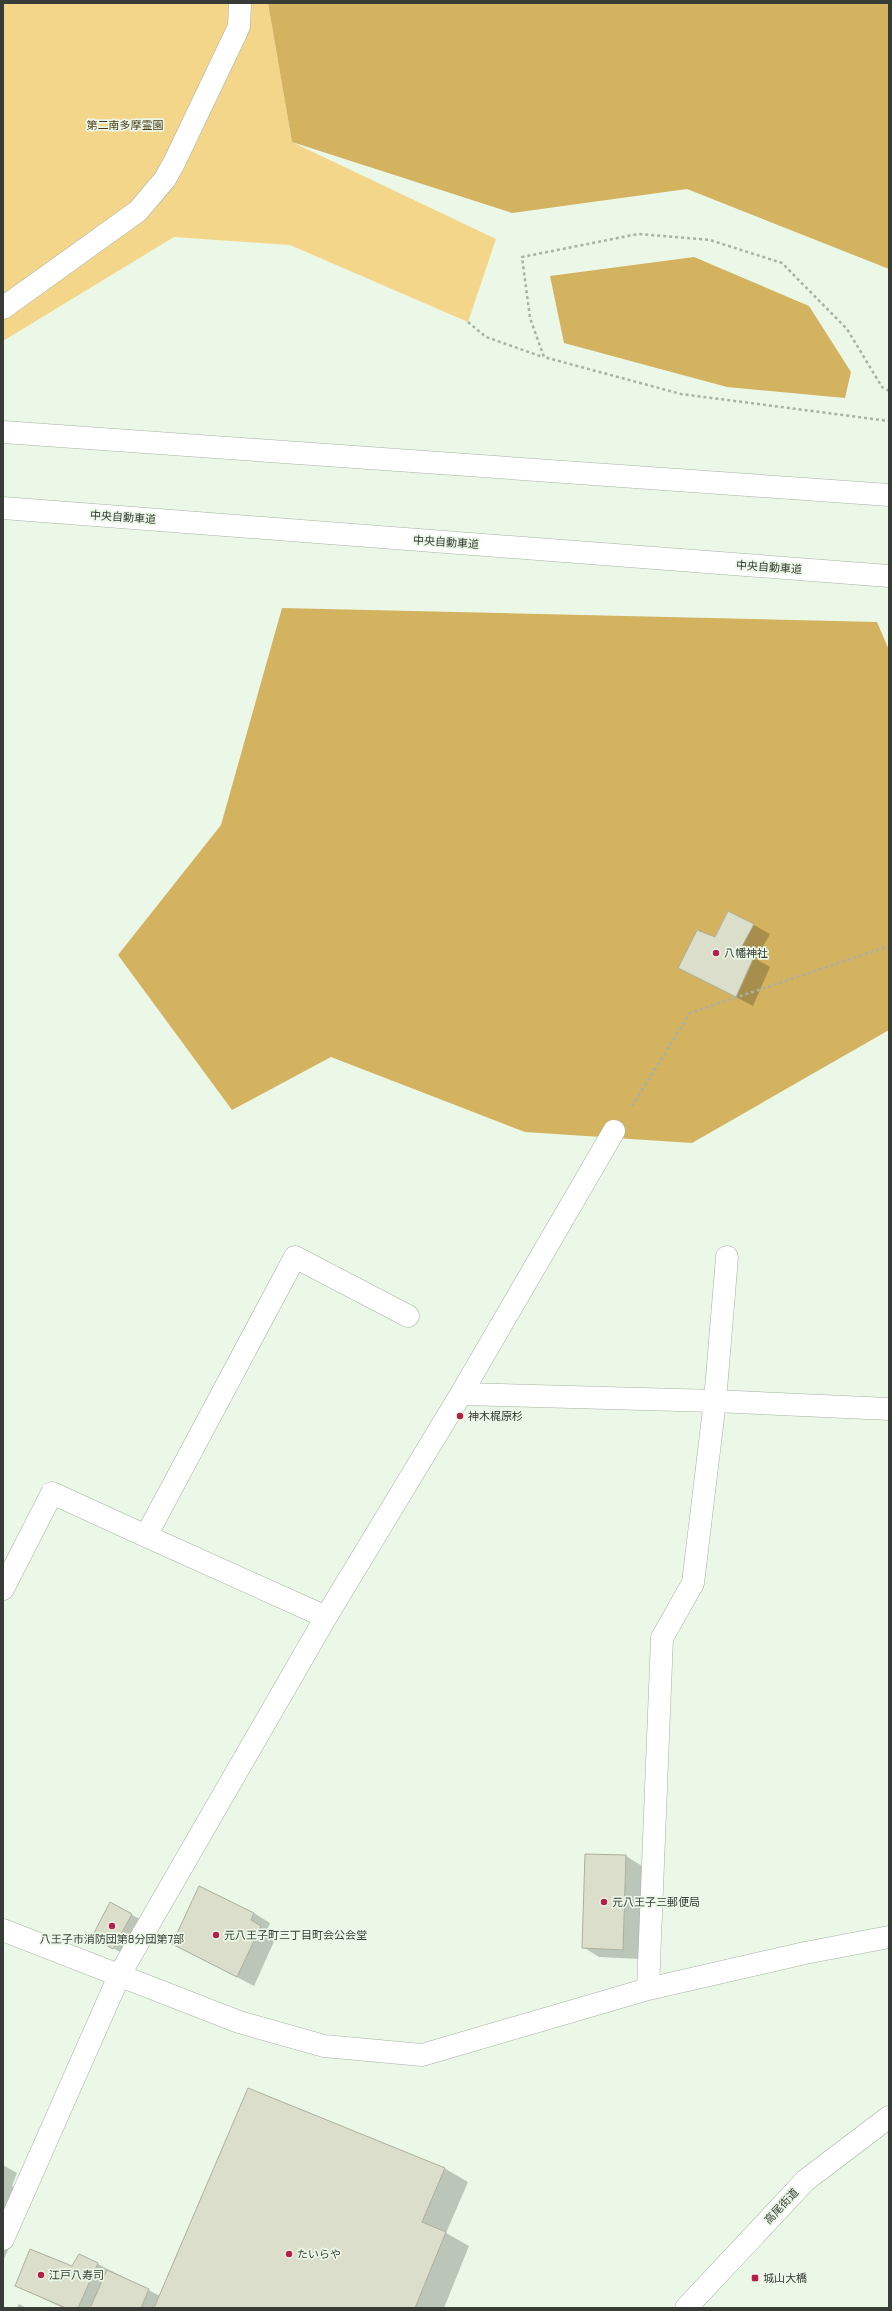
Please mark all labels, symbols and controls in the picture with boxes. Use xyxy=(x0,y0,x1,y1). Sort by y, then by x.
park label: 第二南多摩霊園 xyxy=(87,118,164,131)
street label: 中央自動車道 xyxy=(90,508,156,525)
street label: 中央自動車道 xyxy=(413,533,479,550)
street label: 中央自動車道 xyxy=(736,558,802,575)
place label: 八幡神社 xyxy=(724,946,768,959)
marker: 八幡神社 xyxy=(711,948,721,958)
place label: 神木梶原杉 xyxy=(468,1409,523,1422)
marker: 神木梶原杉 xyxy=(455,1411,465,1421)
place label: 元八王子三郵便局 xyxy=(612,1895,700,1908)
marker: 元八王子三郵便局 xyxy=(599,1897,609,1907)
marker: 八王子市消防団第8分団第7部 xyxy=(107,1921,117,1931)
place label: 元八王子町三丁目町会公会堂 xyxy=(224,1928,367,1941)
marker: 元八王子町三丁目町会公会堂 xyxy=(211,1930,221,1940)
place label: 八王子市消防団第8分団第7部 xyxy=(40,1932,184,1945)
street label: 高尾街道 xyxy=(761,2185,800,2226)
place label: たいらや xyxy=(297,2247,341,2260)
marker: たいらや xyxy=(284,2249,294,2259)
place label: 江戸八寿司 xyxy=(49,2268,104,2281)
marker: 江戸八寿司 xyxy=(36,2270,46,2280)
place label: 城山大橋 xyxy=(763,2271,807,2284)
marker: 城山大橋 xyxy=(750,2273,760,2283)

